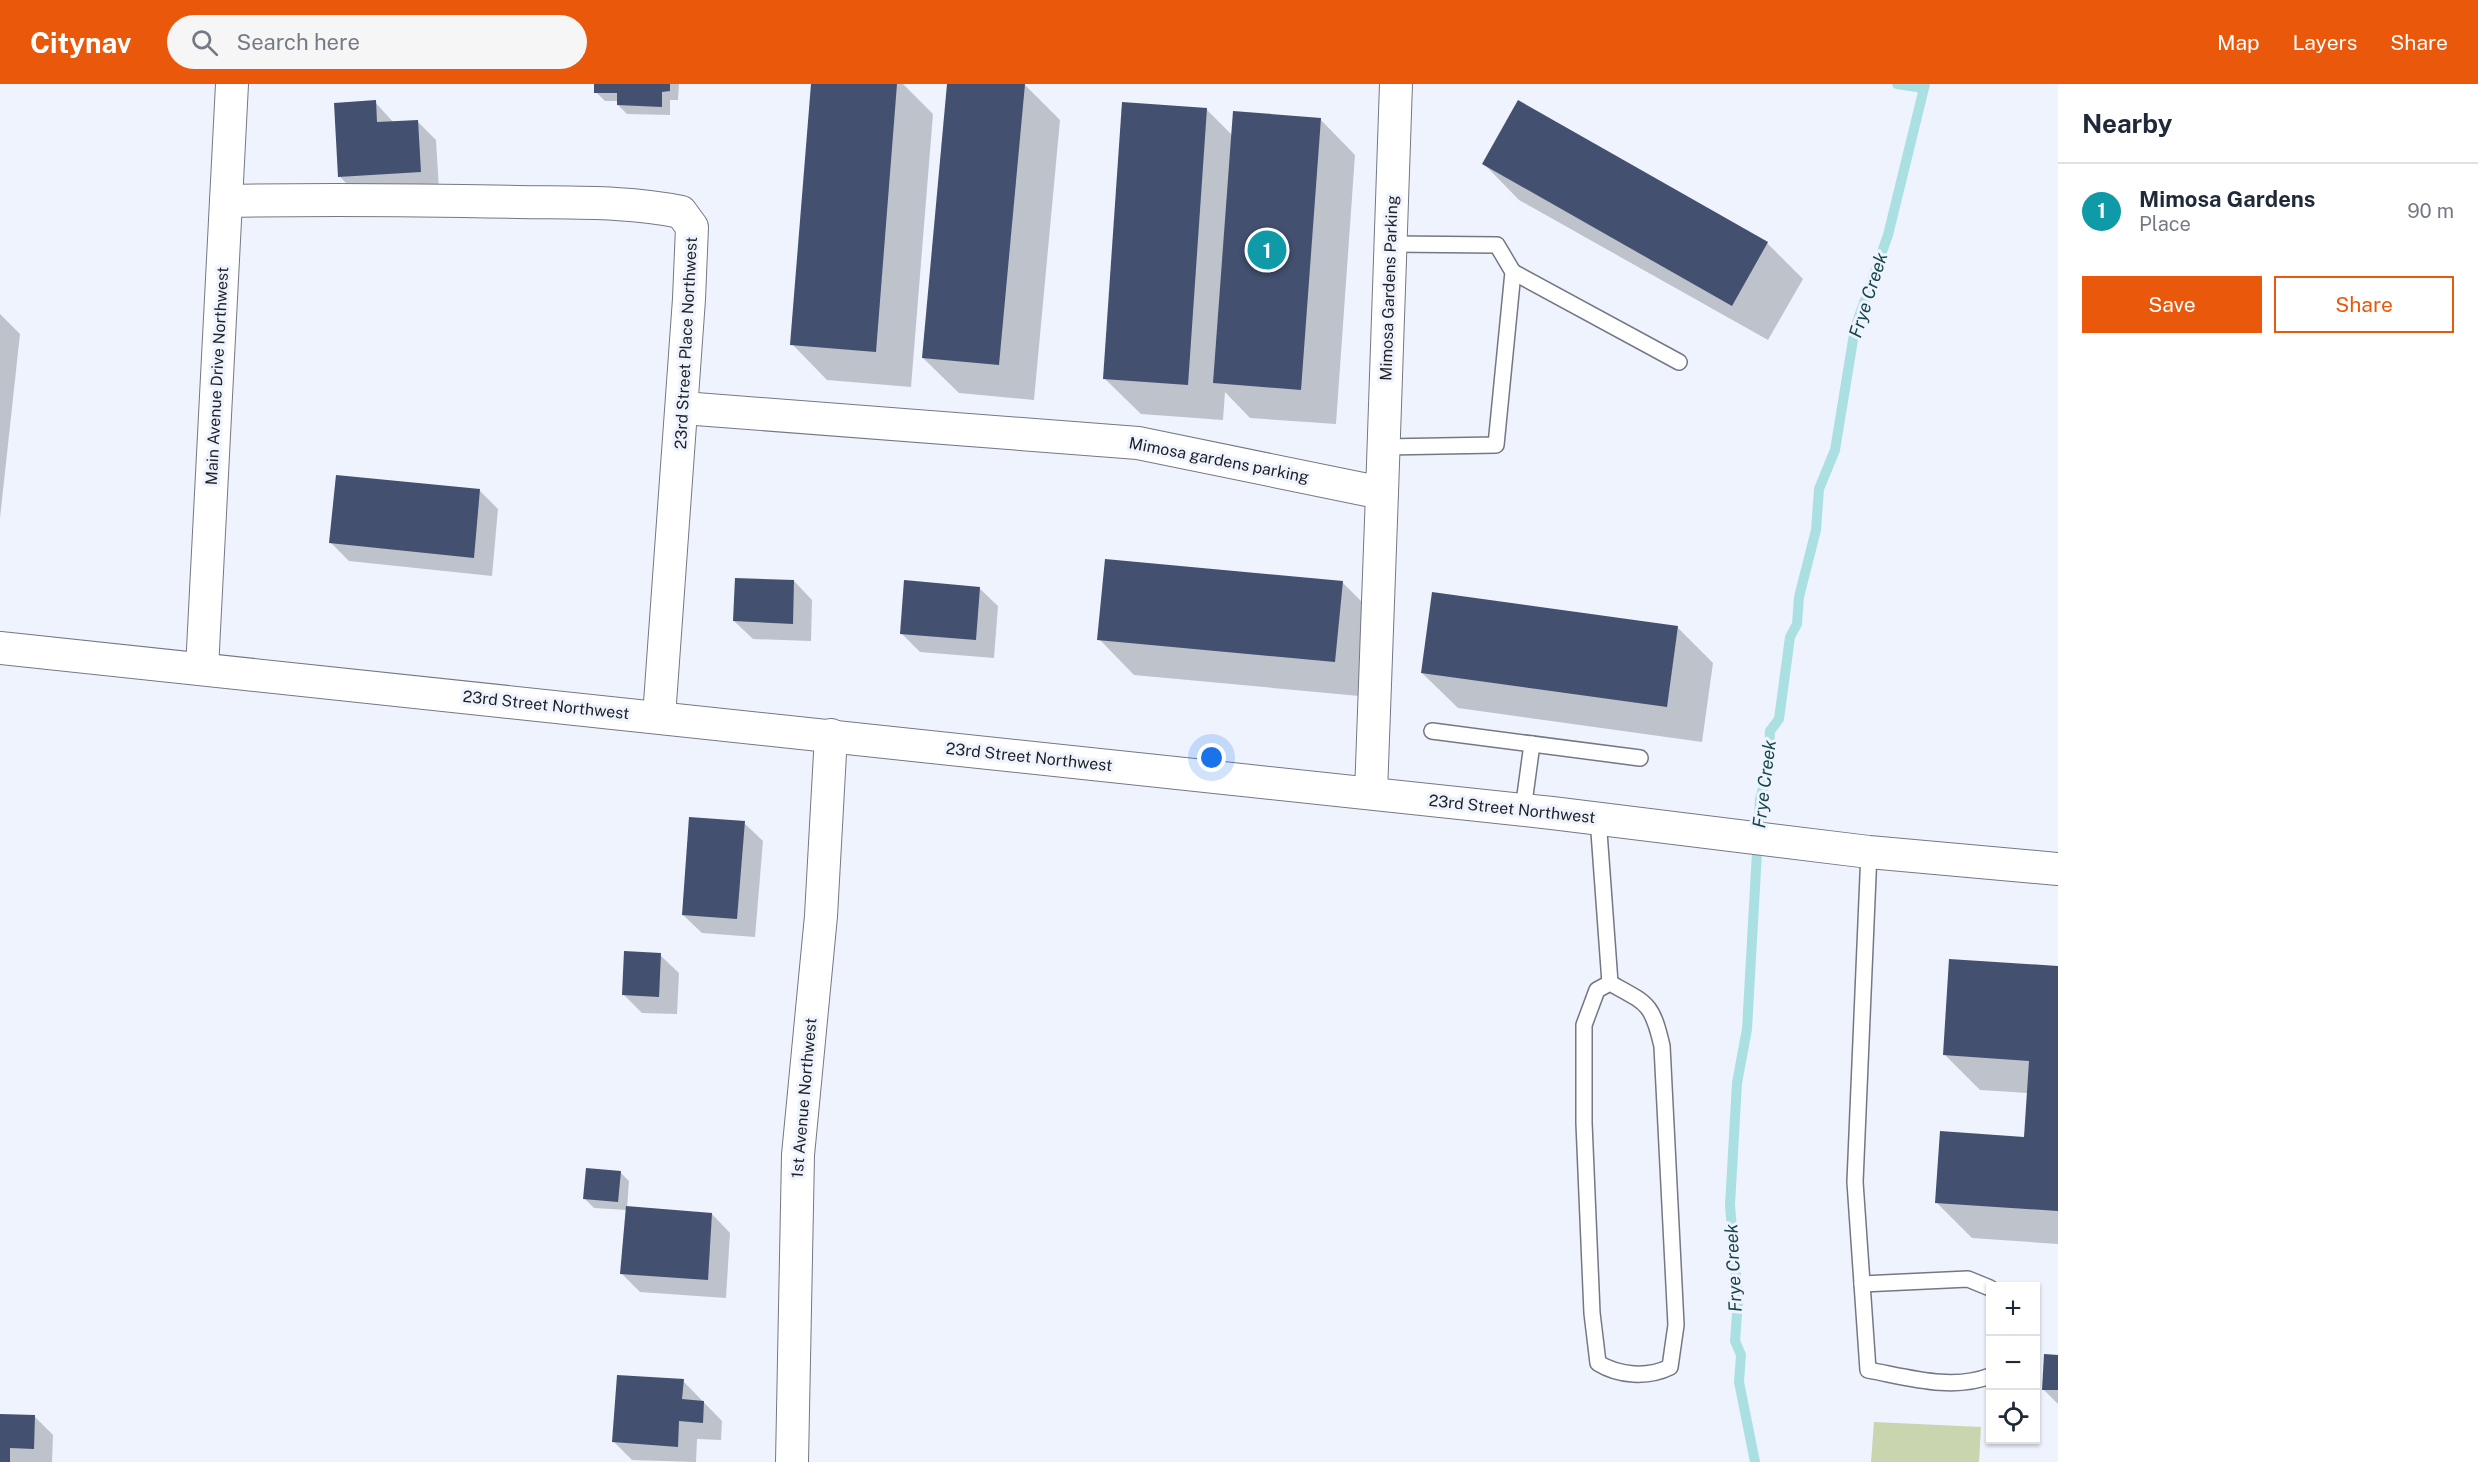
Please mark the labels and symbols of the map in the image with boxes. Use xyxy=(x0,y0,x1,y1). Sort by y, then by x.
street label: Mimosa Gardens Parking xyxy=(1376,195,1402,381)
pin: 1 xyxy=(1248,228,1286,272)
street label: 23rd Street Place Northwest xyxy=(671,236,701,450)
water label: Frye Creek xyxy=(1844,249,1892,340)
street label: Main Avenue Drive Northwest xyxy=(202,266,232,486)
street label: Mimosa gardens parking xyxy=(1127,433,1311,487)
street label: 23rd Street Northwest xyxy=(462,687,630,723)
street label: 23rd Street Northwest xyxy=(945,739,1113,775)
water label: Frye Creek xyxy=(1748,739,1780,829)
your location xyxy=(1197,743,1226,772)
street label: 23rd Street Northwest xyxy=(1428,791,1596,827)
street label: 1st Avenue Northwest xyxy=(788,1017,820,1179)
water label: Frye Creek xyxy=(1720,1223,1746,1313)

